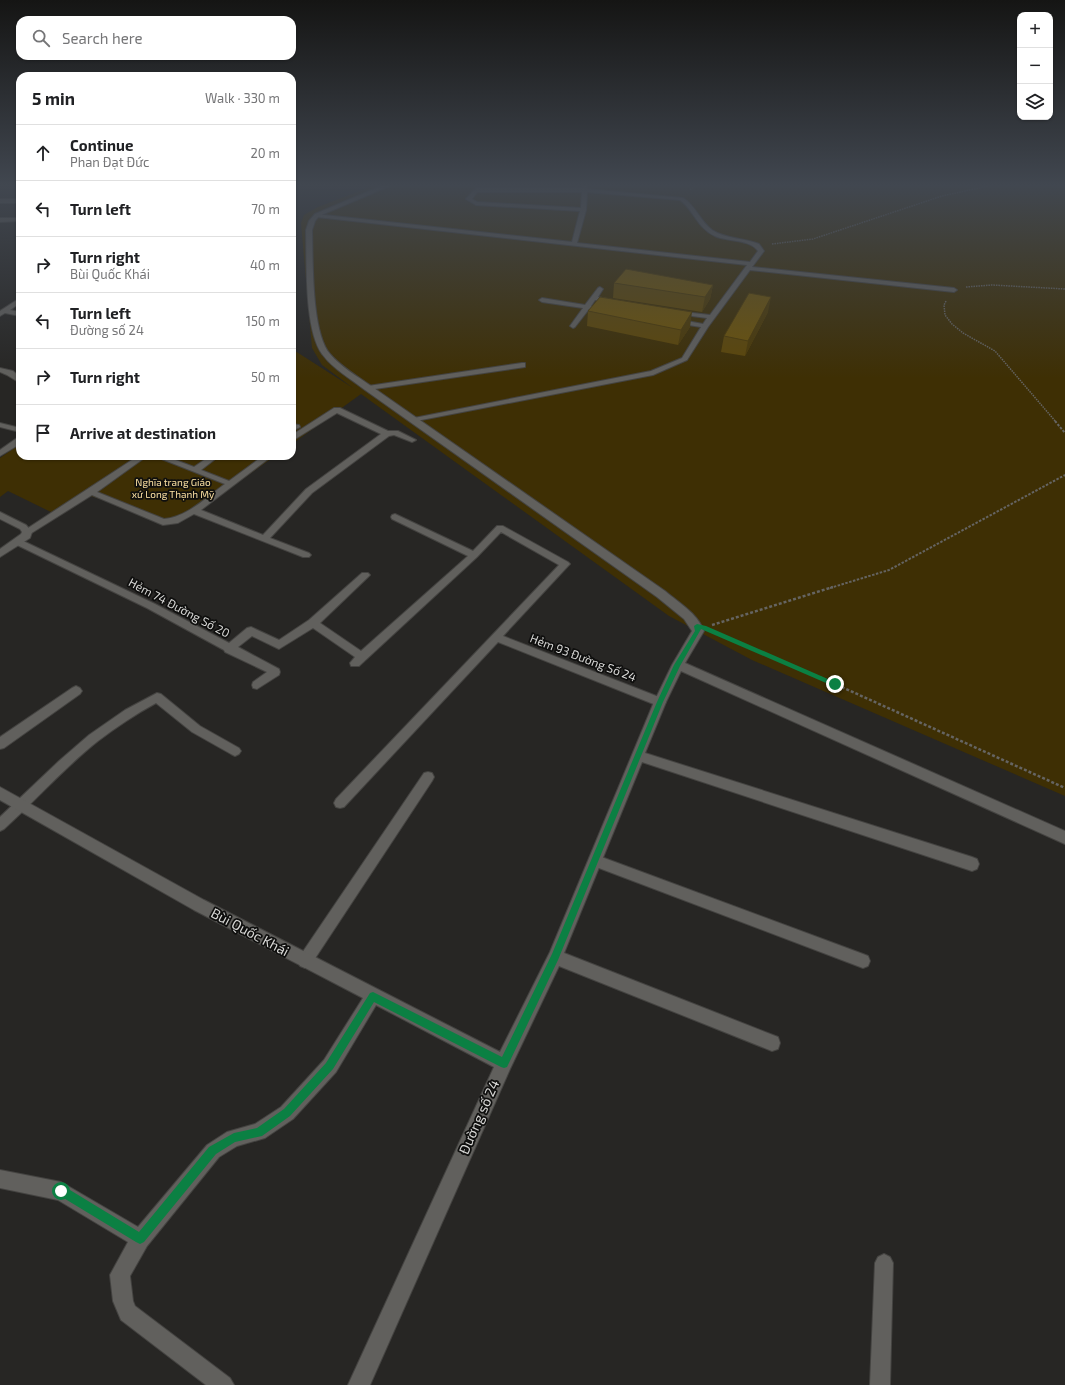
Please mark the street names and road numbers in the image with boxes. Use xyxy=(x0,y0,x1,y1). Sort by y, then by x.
street label: Hẻm 74 Đường Số 20 xyxy=(126,575,232,640)
street label: Hẻm 93 Đường Số 24 xyxy=(528,630,638,684)
street label: Bùi Quốc Khái xyxy=(208,904,292,959)
street label: Đường số 24 xyxy=(455,1077,502,1157)

